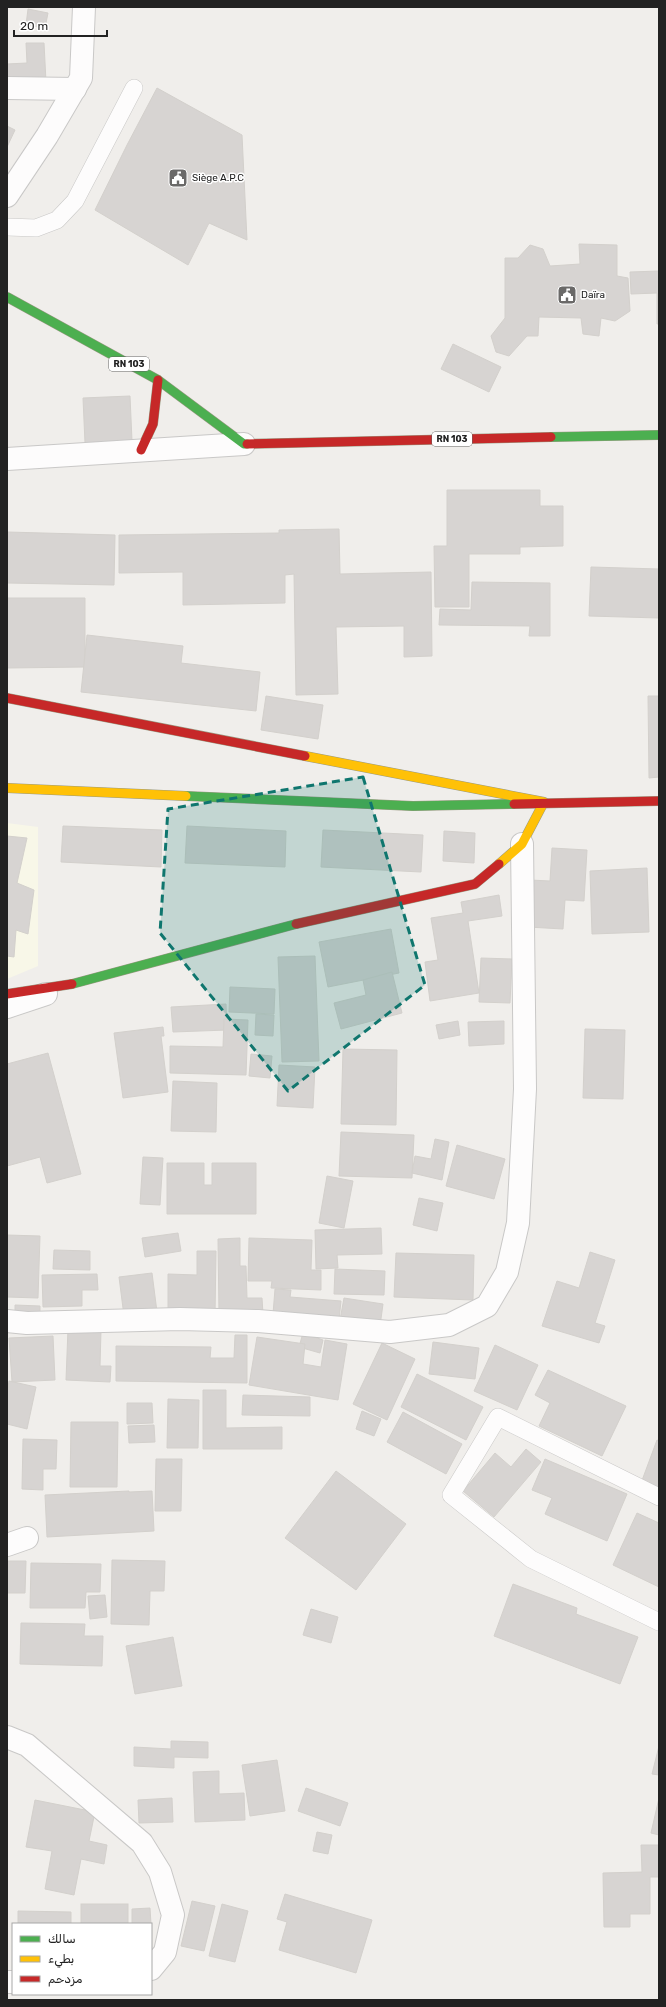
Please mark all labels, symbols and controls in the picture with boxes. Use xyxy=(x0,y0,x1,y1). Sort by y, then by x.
scale bar xyxy=(14,12,107,38)
text: 20 m xyxy=(20,19,48,33)
public building icon: Siège A.P.C xyxy=(167,167,189,189)
place label: Siège A.P.C xyxy=(192,172,244,184)
public building icon: Daïra xyxy=(556,284,578,306)
place label: Daïra xyxy=(581,289,605,301)
road number: RN 103 xyxy=(109,357,149,371)
road number: RN 103 xyxy=(432,432,472,446)
legend xyxy=(12,1923,152,1995)
text: سالك xyxy=(48,1932,76,1946)
text: بطيء xyxy=(48,1952,74,1968)
text: مزدحم xyxy=(48,1972,83,1987)

